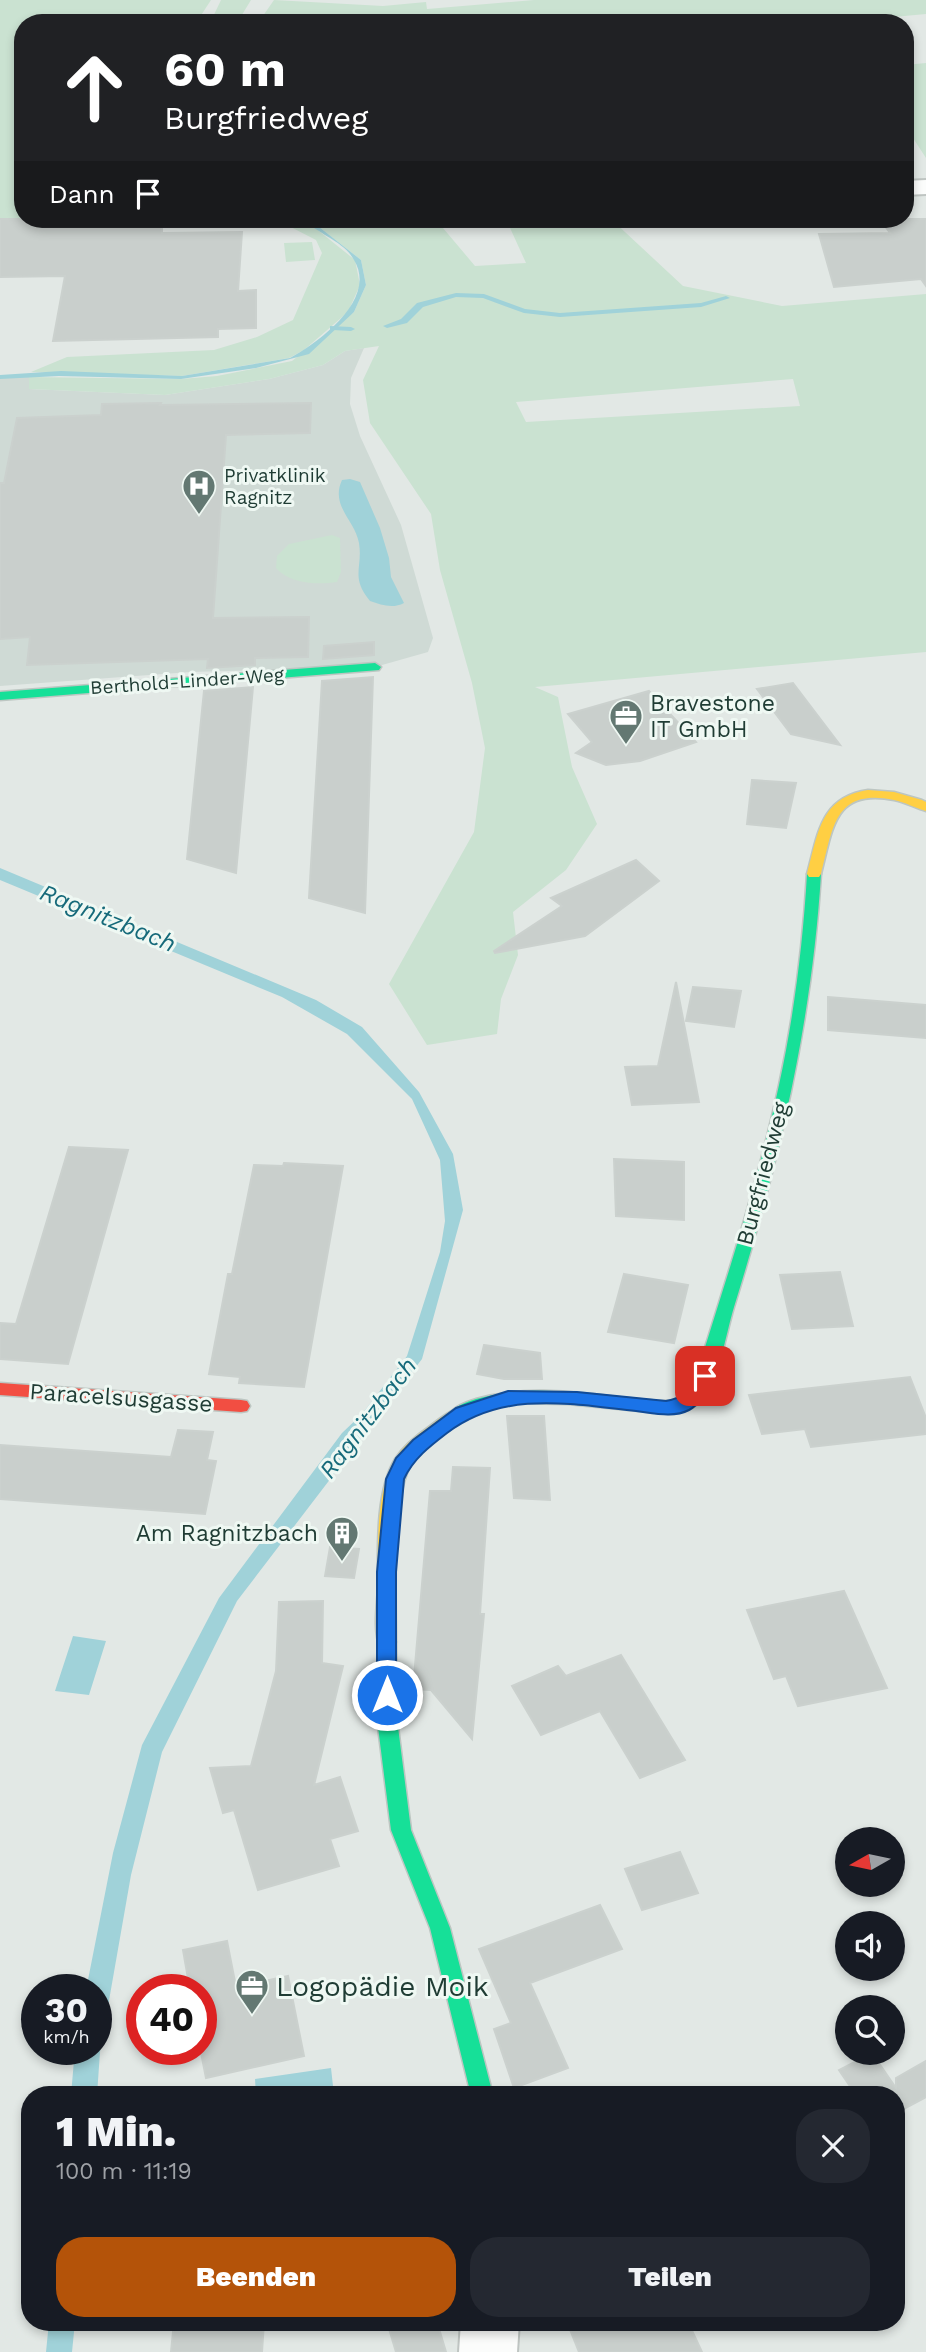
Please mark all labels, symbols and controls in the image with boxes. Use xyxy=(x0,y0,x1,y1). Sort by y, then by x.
text: 60 m xyxy=(164,40,286,98)
icon: ahead xyxy=(49,42,140,133)
text: Burgfriedweg xyxy=(164,99,368,137)
icon: arrive xyxy=(129,175,167,213)
text: Dann xyxy=(49,179,115,209)
place label: Privatklinik Ragnitz xyxy=(224,464,326,509)
hospital icon: Privatklinik Ragnitz xyxy=(180,467,218,516)
street label: Berthold-Linder-Weg xyxy=(89,663,286,699)
place label: Bravestone IT GmbH xyxy=(650,690,775,743)
office icon: Bravestone IT GmbH xyxy=(607,697,645,746)
water label: Ragnitzbach xyxy=(36,878,180,958)
street label: Burgfriedweg xyxy=(731,1099,795,1248)
pin xyxy=(675,1346,735,1406)
water label: Ragnitzbach xyxy=(314,1352,422,1484)
icon: arrive xyxy=(686,1357,724,1395)
street label: Paracelsusgasse xyxy=(29,1378,213,1418)
building icon: Am Ragnitzbach xyxy=(323,1514,361,1563)
place label: Am Ragnitzbach xyxy=(136,1520,318,1547)
position arrow xyxy=(350,1658,424,1732)
north arrow xyxy=(835,1827,905,1897)
map controls xyxy=(835,1827,905,2065)
button: sound xyxy=(835,1911,905,1981)
office icon: Logopädie Moik xyxy=(233,1967,271,2016)
place label: Logopädie Moik xyxy=(276,1970,489,2003)
speed limit sign: 40 xyxy=(126,1974,217,2065)
text: 30 xyxy=(45,1989,88,2031)
button: search xyxy=(835,1995,905,2065)
text: km/h xyxy=(43,2026,90,2047)
text: 1 Min. xyxy=(56,2107,176,2156)
button: close xyxy=(796,2109,870,2183)
text: 100 m · 11:19 xyxy=(56,2158,192,2185)
button: Beenden xyxy=(56,2237,456,2317)
button: Teilen xyxy=(470,2237,870,2317)

